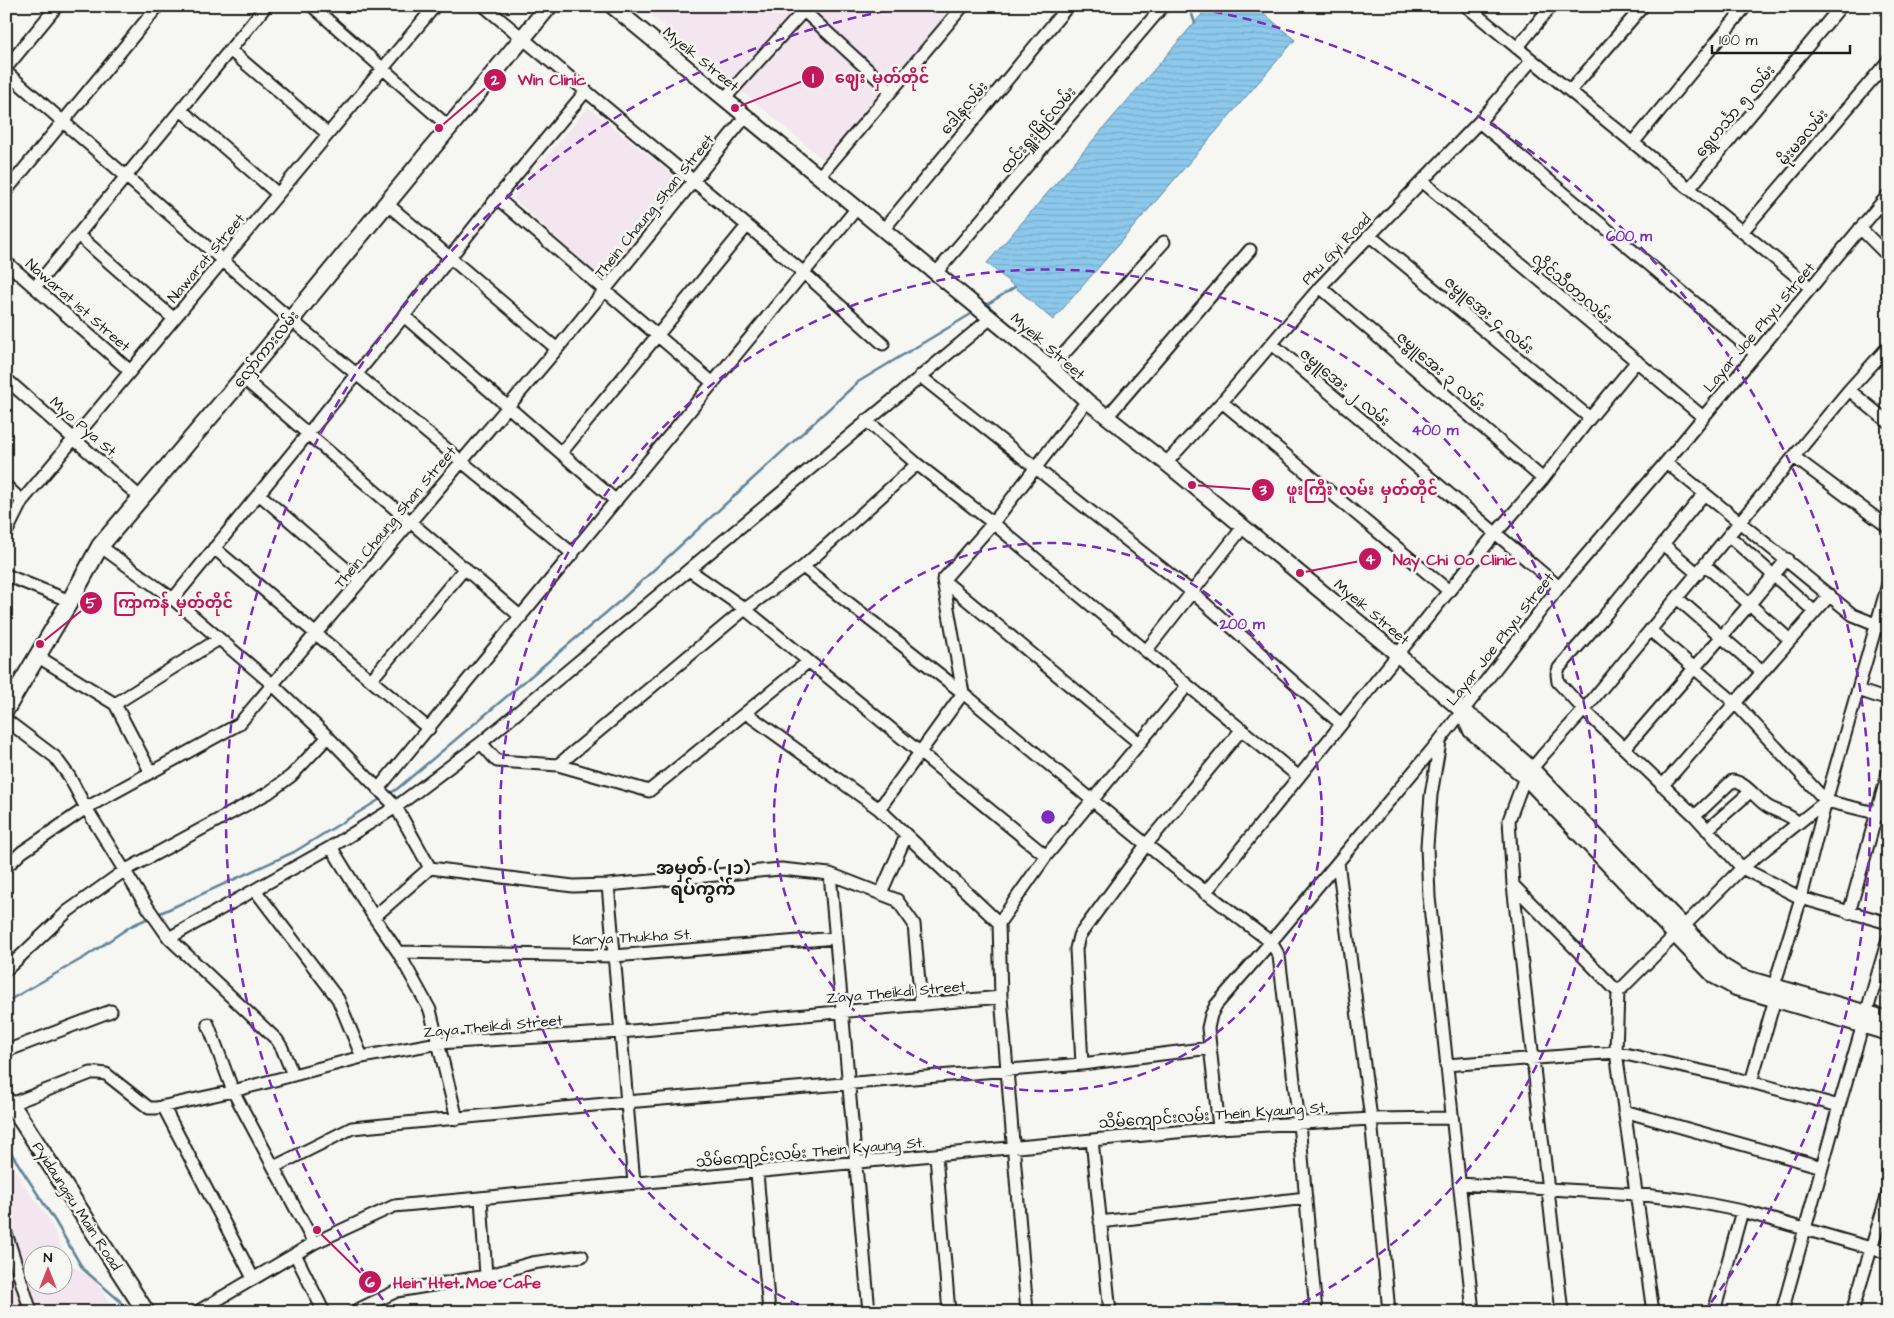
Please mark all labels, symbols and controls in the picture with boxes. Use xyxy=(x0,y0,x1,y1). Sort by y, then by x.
street label: Myeik Street xyxy=(657,22,743,97)
scale bar xyxy=(1712,22,1849,54)
text: 100 m xyxy=(1719,30,1758,51)
street label: ရွှေဟင်္သာ ၅ လမ်း xyxy=(1691,61,1781,163)
callout: ဈေး မှတ်တိုင် xyxy=(800,62,940,93)
callout: Win Clinic xyxy=(483,64,596,95)
text: ဈေး မှတ်တိုင် xyxy=(835,66,929,91)
text: 1 xyxy=(812,68,814,89)
text: Win Clinic xyxy=(517,69,587,91)
text: 2 xyxy=(490,70,500,91)
street label: ဒေါနလမ်း xyxy=(936,77,994,140)
street label: ထင်းရှူးမြိုင်လမ်း xyxy=(996,82,1082,179)
street label: မိုးမခလမ်း xyxy=(1774,105,1834,171)
street label: Thein Chaung Shan Street xyxy=(590,130,720,283)
street label: Nawarat Street xyxy=(163,209,250,308)
street label: Phu Gyi Road xyxy=(1297,209,1377,290)
text: 600 m xyxy=(1606,226,1652,247)
street label: လှိုင်သီတာလမ်း xyxy=(1526,248,1617,329)
street label: Nawarat 1st Street xyxy=(21,254,135,357)
street label: Layar Joe Phyu Street xyxy=(1699,258,1821,397)
street label: ဇမ္ဗူအေး ၄ လမ်း xyxy=(1438,272,1538,360)
street label: လှော်ကားလမ်း xyxy=(229,306,305,393)
street label: Myeik Street xyxy=(1005,308,1089,385)
street label: ဇမ္ဗူအေး ၃ လမ်း xyxy=(1391,327,1490,417)
street label: ဇမ္ဗူအေး ၂ လမ်း xyxy=(1294,343,1394,433)
street label: Myo Pya St. xyxy=(44,392,122,464)
text: 400 m xyxy=(1412,420,1459,441)
street label: Thein Chaung Shan Street xyxy=(330,442,462,594)
callout: ဖူးကြီး လမ်း မှတ်တိုင် xyxy=(1251,474,1447,505)
text: ဖူးကြီး လမ်း မှတ်တိုင် xyxy=(1286,478,1438,503)
text: 3 xyxy=(1258,480,1267,501)
callout: Nay Chi Oo Clinic xyxy=(1358,543,1527,574)
text: 4 xyxy=(1365,549,1376,570)
text: Nay Chi Oo Clinic xyxy=(1393,549,1518,572)
street label: Layar Joe Phyu Street xyxy=(1442,568,1560,711)
street label: Myeik Street xyxy=(1329,575,1414,651)
callout: ကြာကန် မှတ်တိုင် xyxy=(78,587,243,618)
text: ကြာကန် မှတ်တိုင် xyxy=(113,591,233,616)
text: 5 xyxy=(86,593,97,614)
text: 200 m xyxy=(1218,614,1265,635)
centre of rings xyxy=(1039,808,1057,826)
district label: အမှတ် (၂၁) ရပ်ကွက် xyxy=(656,856,751,903)
street label: Karya Thukha St. xyxy=(572,924,692,952)
street label: Zaya Theikdi Street xyxy=(825,976,967,1010)
street label: Zaya Theikdi Street xyxy=(422,1010,564,1044)
street label: သိမ်ကျောင်းလမ်း Thein Kyaung St. xyxy=(1098,1097,1328,1135)
street label: သိမ်ကျောင်းလမ်း Thein Kyaung St. xyxy=(695,1132,925,1174)
street label: Pyidaungsu Main Road xyxy=(26,1138,126,1276)
north arrow xyxy=(22,1246,72,1296)
text: N xyxy=(44,1248,53,1268)
callout: Hein Htet Moe Cafe xyxy=(358,1267,551,1298)
text: 6 xyxy=(365,1272,375,1293)
text: Hein Htet Moe Cafe xyxy=(393,1272,541,1294)

